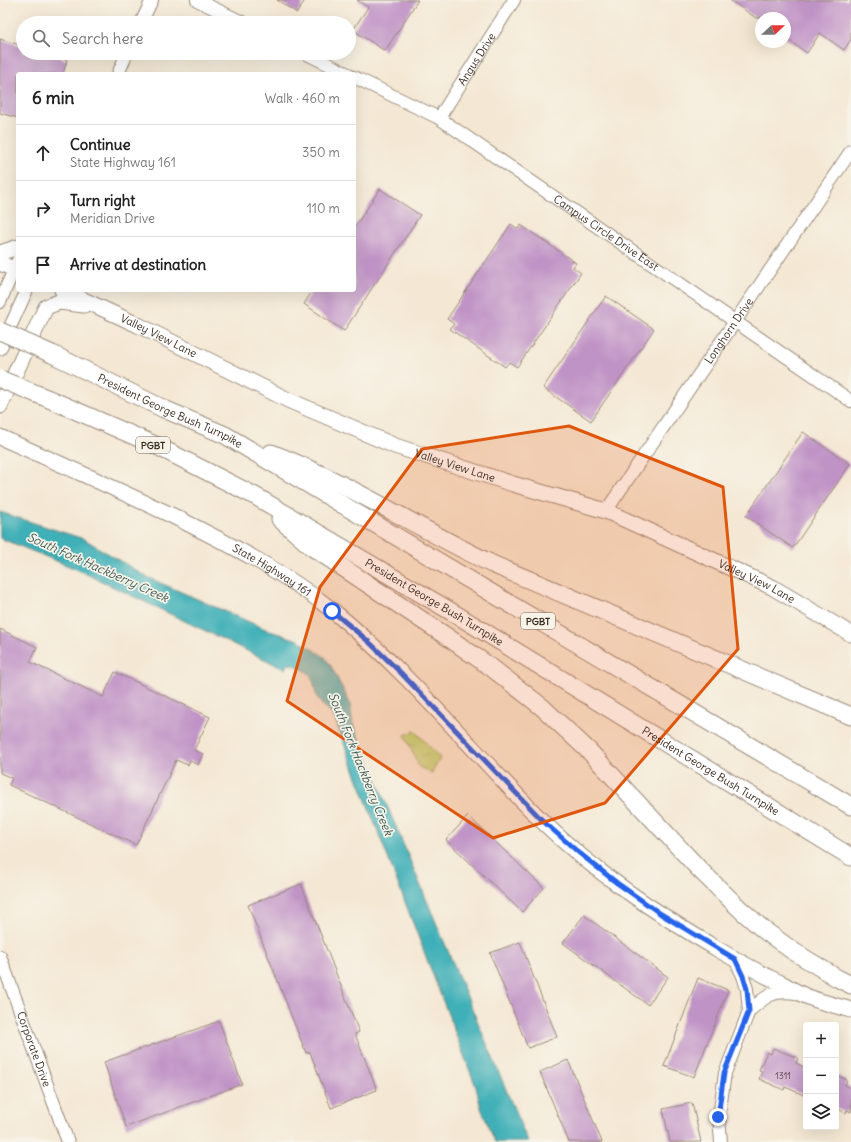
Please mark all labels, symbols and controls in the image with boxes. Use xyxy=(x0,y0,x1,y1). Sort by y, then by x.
north arrow xyxy=(755,12,791,48)
search box xyxy=(16,16,356,60)
icon: search xyxy=(30,27,52,49)
text: Search here xyxy=(62,29,143,48)
street label: Angus Drive xyxy=(455,30,499,88)
text: 6 min xyxy=(32,87,74,109)
text: Walk · 460 m xyxy=(265,90,340,107)
text: Continue xyxy=(70,135,131,154)
icon: ahead xyxy=(32,142,54,164)
text: 350 m xyxy=(302,144,340,161)
text: State Highway 161 xyxy=(70,154,176,171)
text: Turn right xyxy=(70,191,135,210)
street label: Campus Circle Drive East xyxy=(551,192,661,274)
icon: right xyxy=(32,198,54,220)
text: 110 m xyxy=(307,200,340,217)
text: Meridian Drive xyxy=(70,210,155,227)
icon: arrive xyxy=(32,254,54,276)
text: Arrive at destination xyxy=(70,255,206,274)
street label: Longhorn Drive xyxy=(701,295,756,366)
street label: Valley View Lane xyxy=(118,311,199,360)
street label: President George Bush Turnpike xyxy=(95,371,245,451)
road number: PGBT xyxy=(136,437,170,453)
street label: Valley View Lane xyxy=(413,446,497,485)
water label: South Fork Hackberry Creek xyxy=(25,529,172,605)
street label: State Highway 161 xyxy=(230,541,314,599)
street label: President George Bush Turnpike xyxy=(363,555,506,649)
street label: Valley View Lane xyxy=(716,556,798,606)
route start xyxy=(323,602,341,620)
road number: PGBT xyxy=(521,613,555,629)
water label: South Fork Hackberry Creek xyxy=(325,690,397,838)
street label: President George Bush Turnpike xyxy=(640,723,782,818)
street label: Corporate Drive xyxy=(14,1009,54,1089)
map controls xyxy=(803,1022,839,1130)
button: + xyxy=(803,1022,839,1058)
button: − xyxy=(803,1058,839,1094)
house number: 1311 xyxy=(775,1070,791,1081)
button: layers xyxy=(803,1094,839,1130)
route end xyxy=(709,1108,727,1126)

